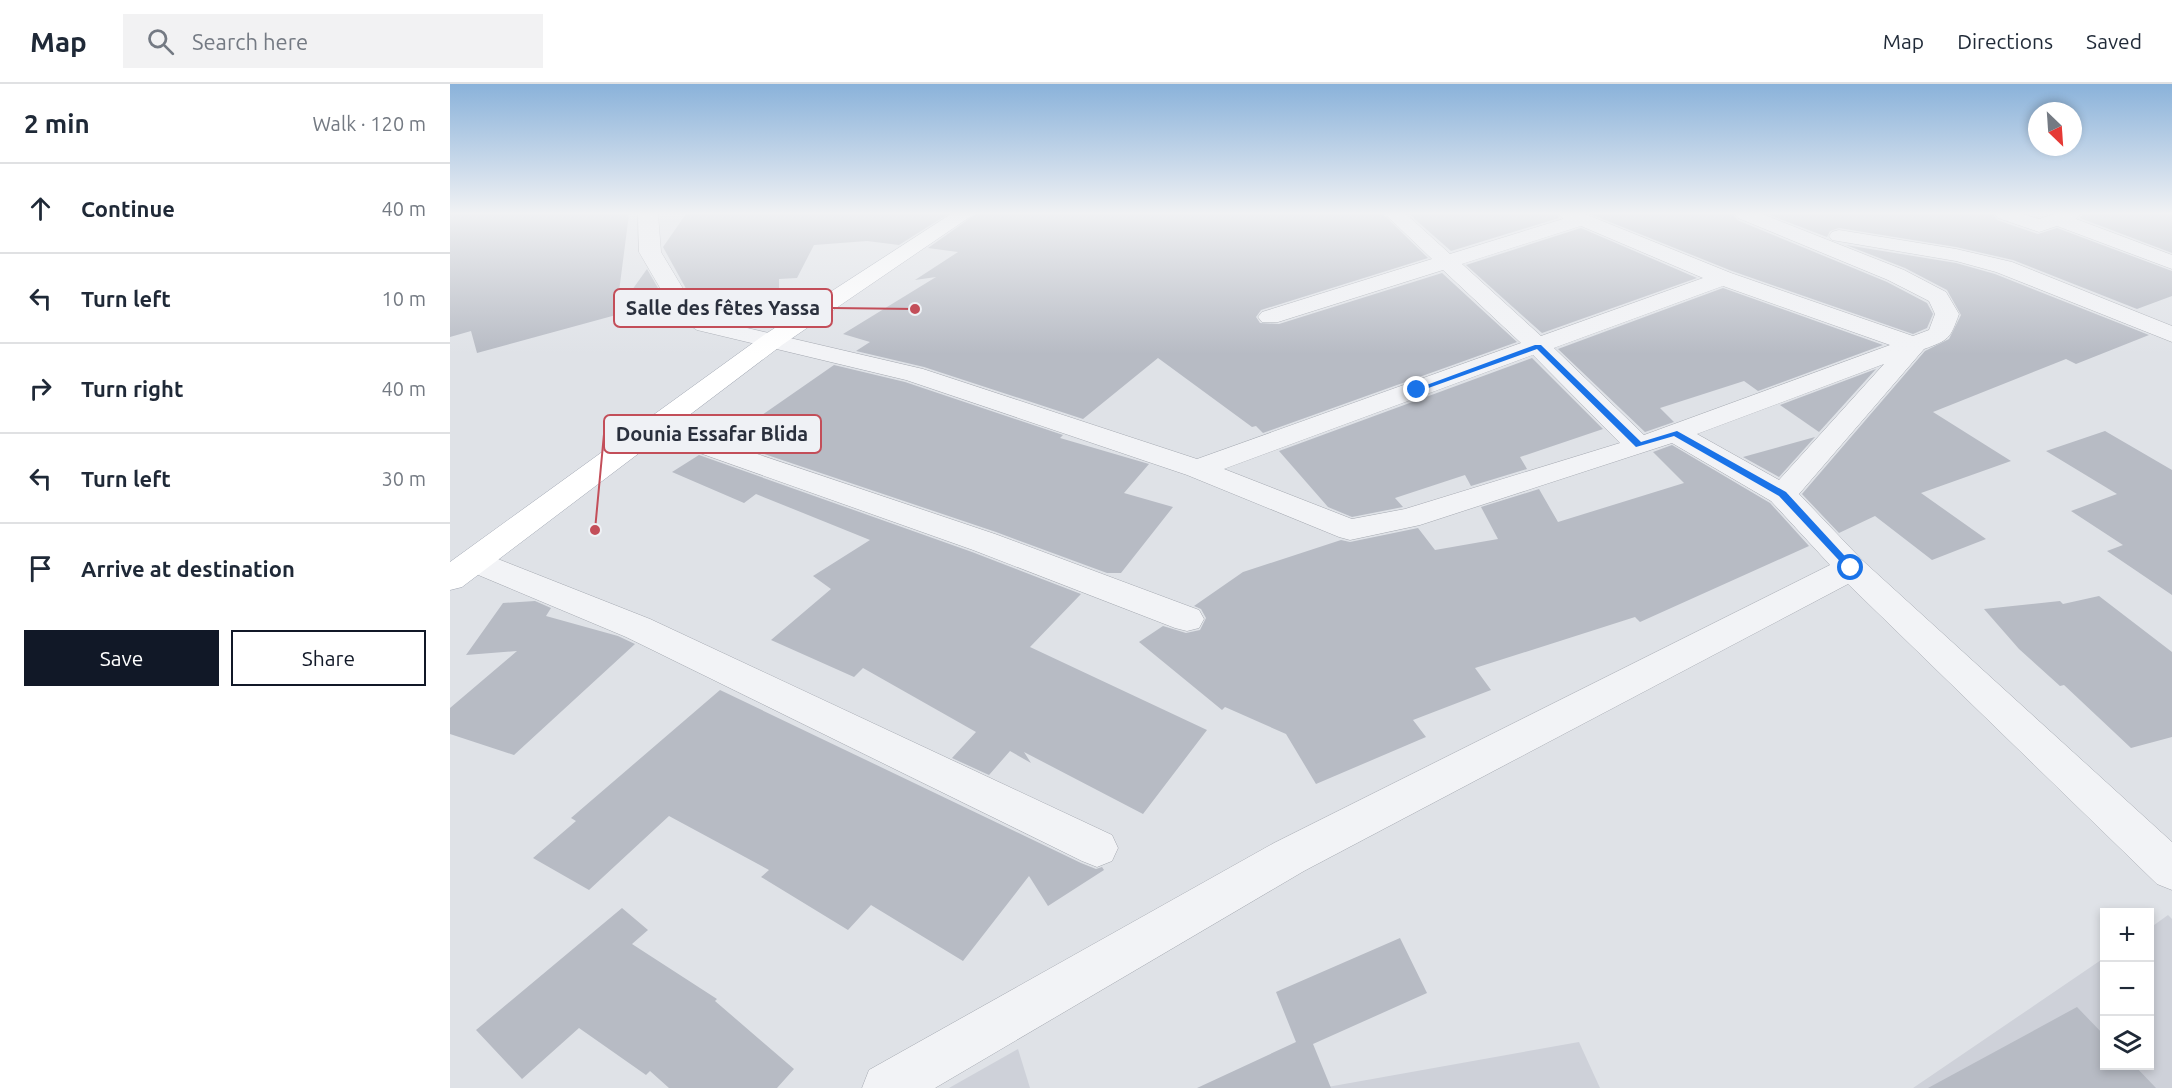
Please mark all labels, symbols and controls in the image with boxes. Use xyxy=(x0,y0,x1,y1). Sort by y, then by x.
search box xyxy=(123,14,543,68)
icon: search xyxy=(144,25,177,58)
text: Map xyxy=(30,26,87,57)
text: Search here xyxy=(192,29,308,54)
text: Map xyxy=(1883,29,1924,53)
text: Directions xyxy=(1957,29,2053,53)
text: Saved xyxy=(2086,29,2142,53)
north arrow xyxy=(2028,102,2082,156)
text: 2 min xyxy=(24,109,90,138)
text: Walk · 120 m xyxy=(313,112,426,135)
icon: ahead xyxy=(24,192,57,225)
text: Continue xyxy=(81,196,175,221)
text: 40 m xyxy=(382,197,426,220)
icon: left xyxy=(24,282,57,315)
text: Turn left xyxy=(81,286,171,311)
text: 10 m xyxy=(382,287,426,310)
callout: Salle des fêtes Yassa xyxy=(614,289,832,327)
text: Salle des fêtes Yassa xyxy=(626,296,820,319)
icon: right xyxy=(24,372,57,405)
text: Turn right xyxy=(81,376,183,401)
route end xyxy=(1403,376,1429,402)
text: 40 m xyxy=(382,377,426,400)
callout: Dounia Essafar Blida xyxy=(604,415,821,453)
text: Dounia Essafar Blida xyxy=(616,422,808,445)
icon: left xyxy=(24,462,57,495)
text: Turn left xyxy=(81,466,171,491)
text: 30 m xyxy=(382,467,426,490)
icon: arrive xyxy=(24,552,57,585)
route start xyxy=(1837,554,1863,580)
text: Arrive at destination xyxy=(81,556,295,581)
button: Save xyxy=(24,630,219,686)
button: Share xyxy=(231,630,426,686)
map controls xyxy=(2100,908,2154,1070)
button: + xyxy=(2100,908,2154,962)
button: − xyxy=(2100,962,2154,1016)
button: layers xyxy=(2100,1016,2154,1070)

